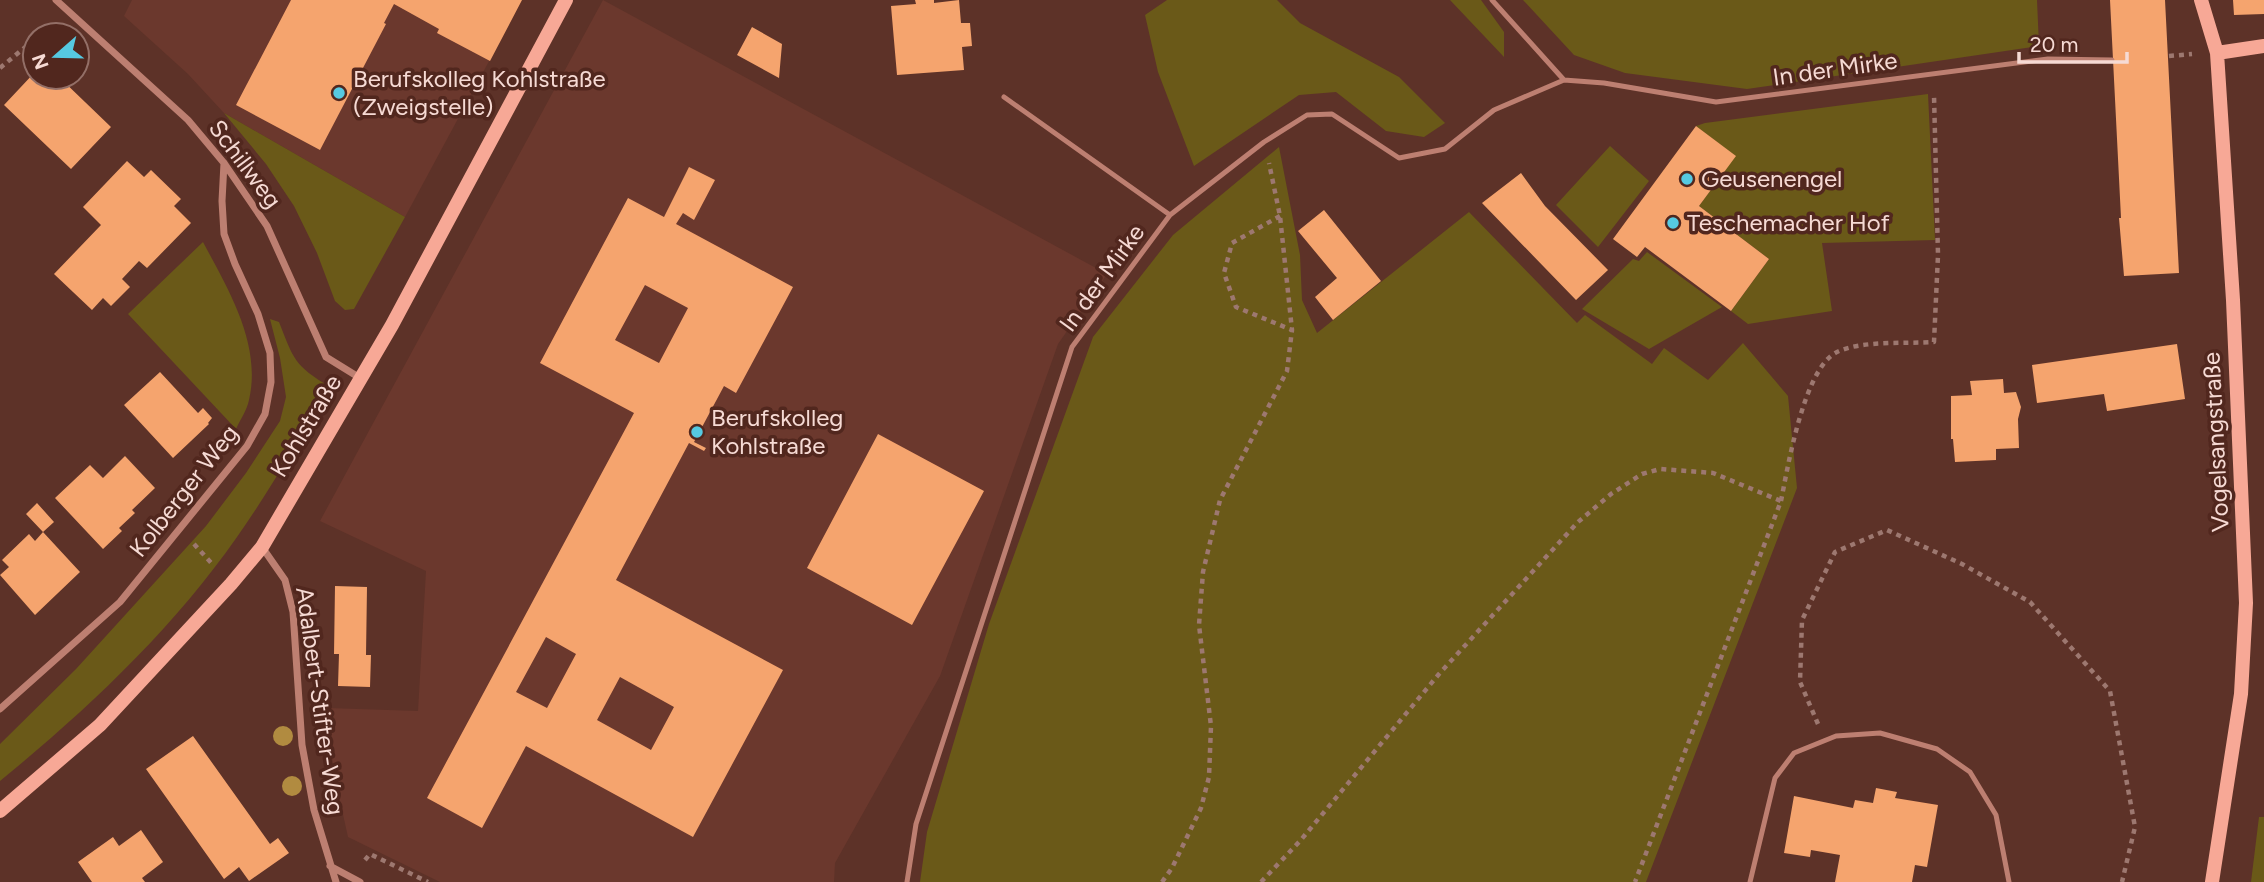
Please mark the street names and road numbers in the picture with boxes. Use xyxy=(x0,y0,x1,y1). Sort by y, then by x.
street label: In der Mirke xyxy=(1771,45,1899,92)
street label: Schillweg xyxy=(203,114,288,214)
street label: In der Mirke xyxy=(1053,218,1150,337)
street label: Vogelsangstraße xyxy=(2196,351,2235,533)
street label: Kohlstraße xyxy=(264,369,347,482)
street label: Kolberger Weg xyxy=(123,419,244,562)
street label: Adalbert-Stifter-Weg xyxy=(290,585,351,817)

